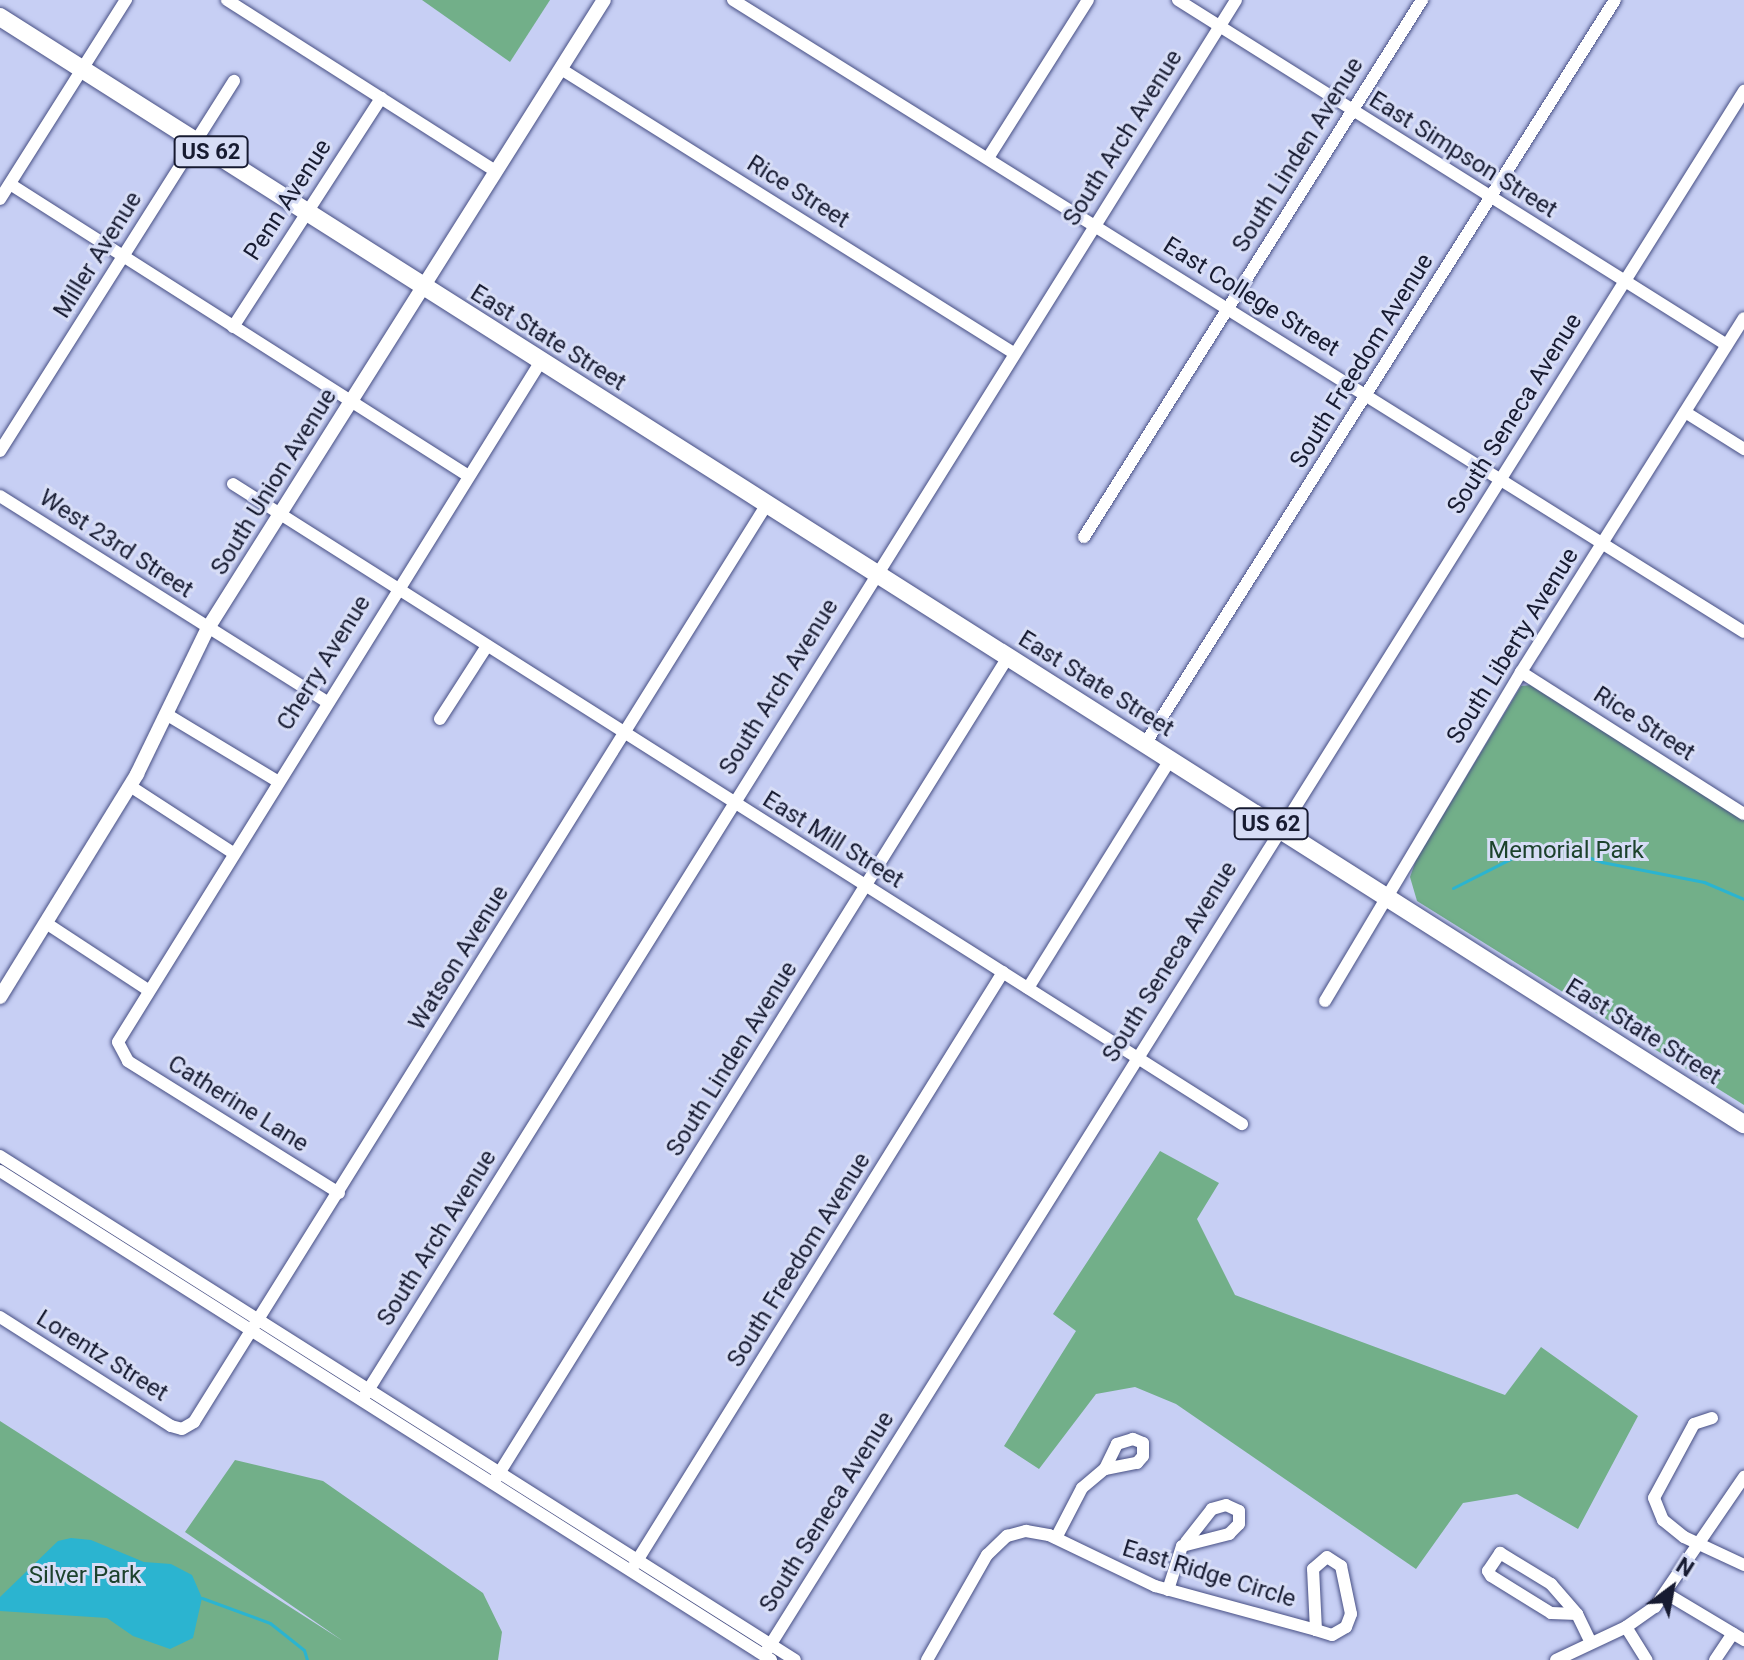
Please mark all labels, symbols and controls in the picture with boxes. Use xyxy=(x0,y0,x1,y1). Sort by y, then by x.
street label: South Arch Avenue xyxy=(1057,45,1189,231)
street label: South Linden Avenue xyxy=(1226,52,1370,258)
street label: East Simpson Street xyxy=(1364,86,1562,224)
road number: US 62 xyxy=(173,134,249,170)
street label: Penn Avenue xyxy=(238,134,338,266)
street label: Rice Street xyxy=(742,149,854,235)
street label: Miller Avenue xyxy=(48,186,148,324)
street label: East College Street xyxy=(1158,231,1344,363)
street label: South Freedom Avenue xyxy=(1284,249,1440,473)
street label: East State Street xyxy=(465,279,631,397)
street label: South Seneca Avenue xyxy=(1442,308,1588,520)
street label: South Union Avenue xyxy=(205,384,343,580)
street label: West 23rd Street xyxy=(34,484,198,604)
street label: South Liberty Avenue xyxy=(1441,543,1585,749)
street label: Cherry Avenue xyxy=(271,590,377,736)
street label: South Arch Avenue xyxy=(713,594,845,780)
street label: East State Street xyxy=(1013,625,1179,743)
street label: Rice Street xyxy=(1588,681,1700,767)
street label: East Mill Street xyxy=(757,785,909,895)
road number: US 62 xyxy=(1233,806,1309,842)
park label: Memorial Park xyxy=(1488,837,1644,865)
street label: South Seneca Avenue xyxy=(1097,856,1243,1068)
street label: Watson Avenue xyxy=(403,880,515,1036)
street label: South Linden Avenue xyxy=(660,956,804,1162)
street label: East State Street xyxy=(1560,973,1726,1091)
street label: Catherine Lane xyxy=(162,1049,314,1159)
street label: South Arch Avenue xyxy=(371,1145,503,1331)
street label: South Freedom Avenue xyxy=(721,1148,877,1372)
street label: Lorentz Street xyxy=(31,1304,173,1408)
street label: South Seneca Avenue xyxy=(754,1406,900,1618)
street label: East Ridge Circle xyxy=(1119,1534,1299,1614)
north arrow xyxy=(1632,1548,1712,1628)
text: N xyxy=(1672,1553,1698,1582)
park label: Silver Park xyxy=(29,1562,141,1590)

